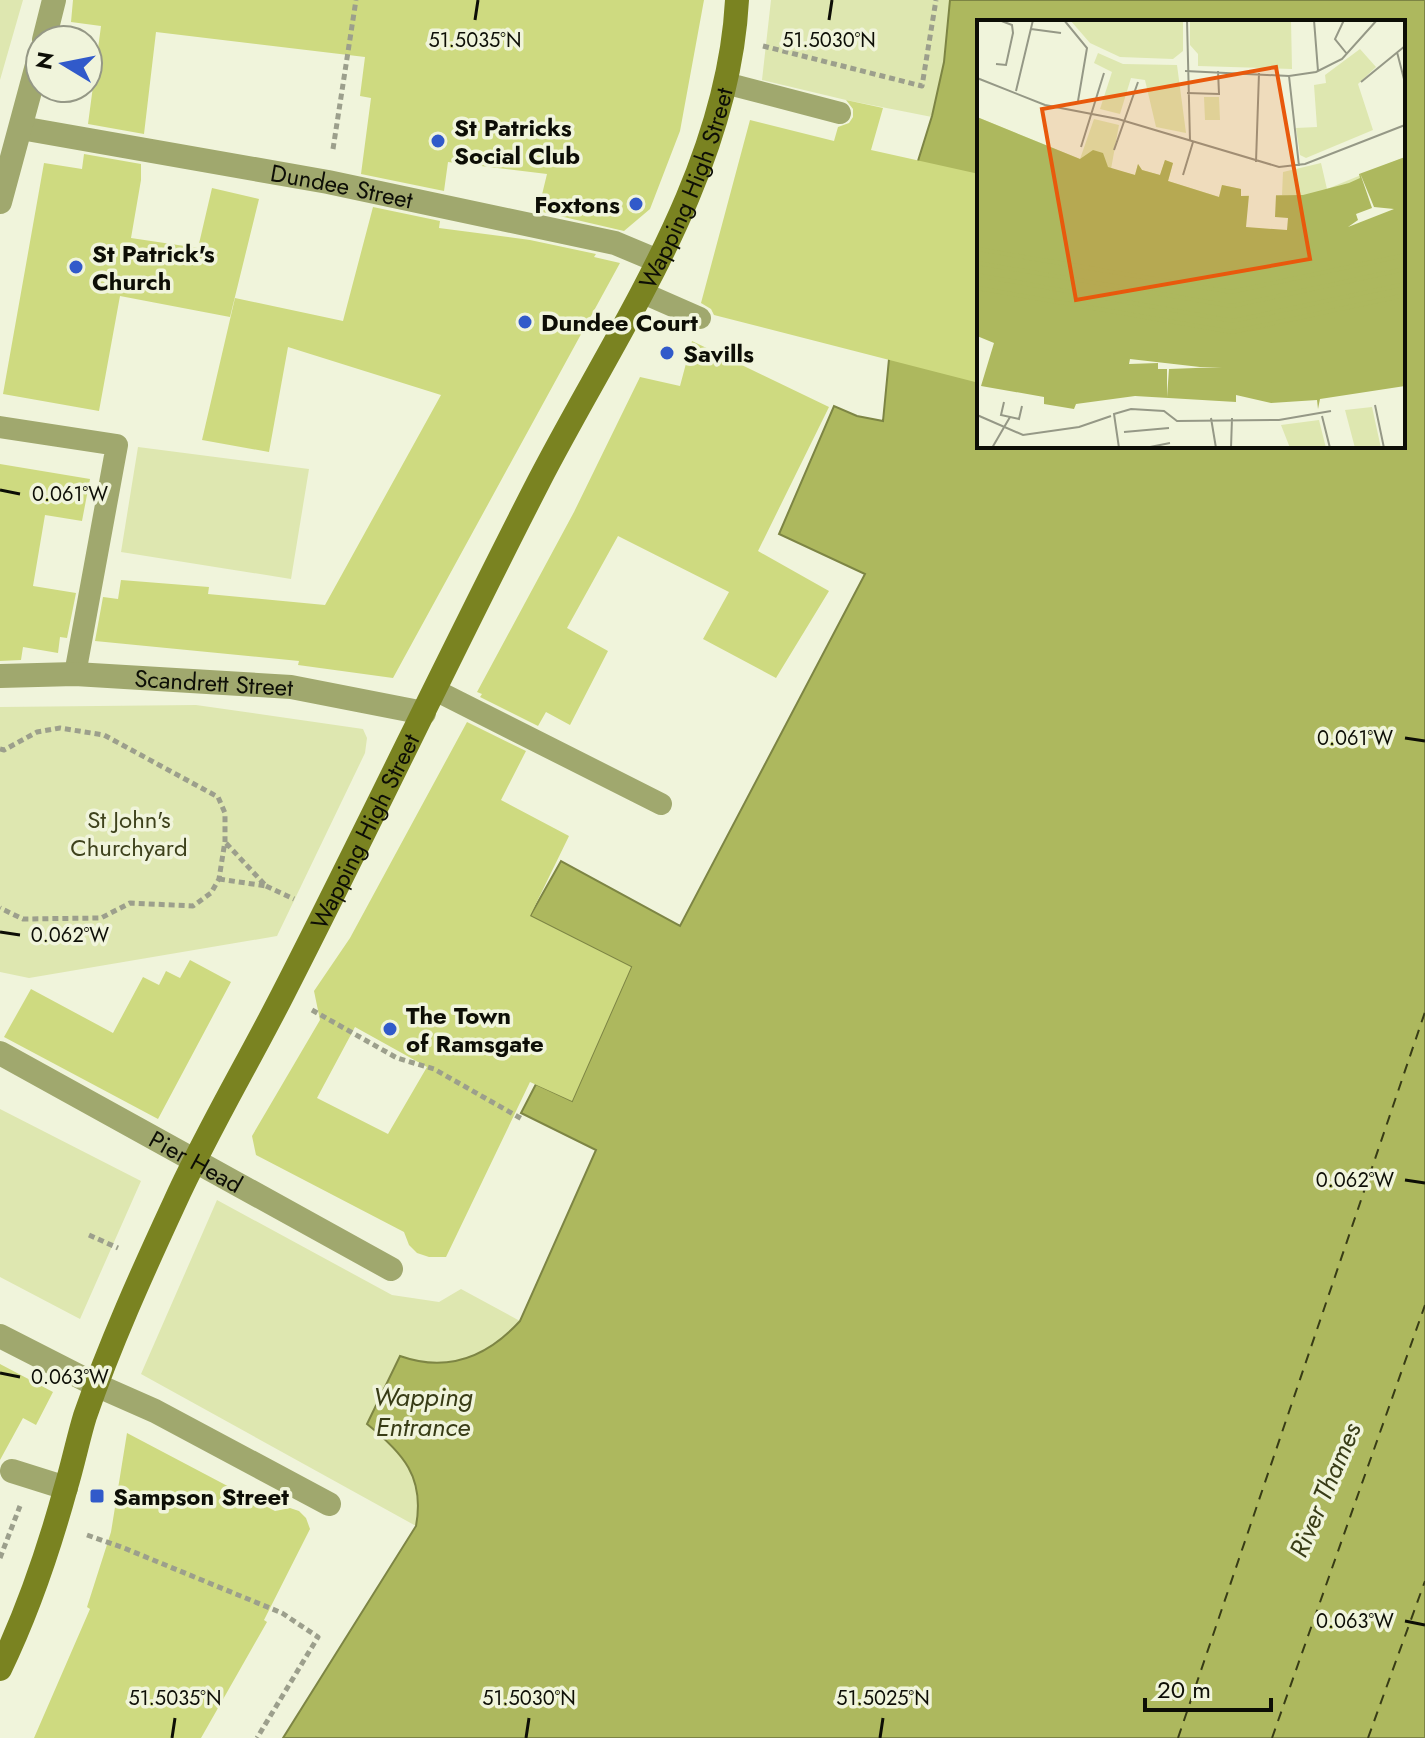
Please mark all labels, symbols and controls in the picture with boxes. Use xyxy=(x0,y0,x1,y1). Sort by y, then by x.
inset map xyxy=(977,20,1405,448)
north arrow xyxy=(24,24,104,104)
text: 51.5035°N xyxy=(429,26,521,55)
text: 51.5030°N xyxy=(782,26,876,55)
text: N xyxy=(27,49,62,72)
street label: Wapping High Street xyxy=(630,84,741,295)
place label: St Patricks Social Club xyxy=(454,110,580,173)
marker: St Patricks Social Club xyxy=(429,132,447,150)
street label: Dundee Street xyxy=(268,155,417,217)
place label: Foxtons xyxy=(534,187,620,222)
marker: Foxtons xyxy=(627,195,645,213)
place label: St Patrick's Church xyxy=(92,236,215,299)
marker: St Patrick's Church xyxy=(67,258,85,276)
place label: Dundee Court xyxy=(541,305,698,340)
marker: Dundee Court xyxy=(516,313,534,331)
place label: Savills xyxy=(683,336,754,371)
marker: Savills xyxy=(658,344,676,362)
text: 0.061°W xyxy=(32,480,108,509)
street label: Scandrett Street xyxy=(133,660,294,705)
text: 0.061°W xyxy=(1317,724,1393,753)
street label: Wapping High Street xyxy=(301,727,428,935)
park label: St John's Churchyard xyxy=(70,802,188,865)
text: 0.062°W xyxy=(31,921,109,950)
place label: The Town of Ramsgate xyxy=(406,998,544,1061)
marker: The Town of Ramsgate xyxy=(381,1020,399,1038)
street label: Pier Head xyxy=(143,1121,249,1201)
text: 0.062°W xyxy=(1316,1166,1394,1195)
text: 0.063°W xyxy=(31,1363,109,1392)
water label: Wapping Entrance xyxy=(373,1378,473,1446)
water label: River Thames xyxy=(1280,1416,1371,1563)
place label: Sampson Street xyxy=(113,1479,289,1514)
marker: Sampson Street xyxy=(88,1487,106,1505)
text: 0.063°W xyxy=(1316,1607,1394,1636)
scale bar xyxy=(1145,1662,1271,1712)
text: 20 m xyxy=(1157,1672,1211,1707)
text: 51.5035°N xyxy=(129,1684,221,1713)
text: 51.5030°N xyxy=(482,1684,576,1713)
text: 51.5025°N xyxy=(836,1684,930,1713)

